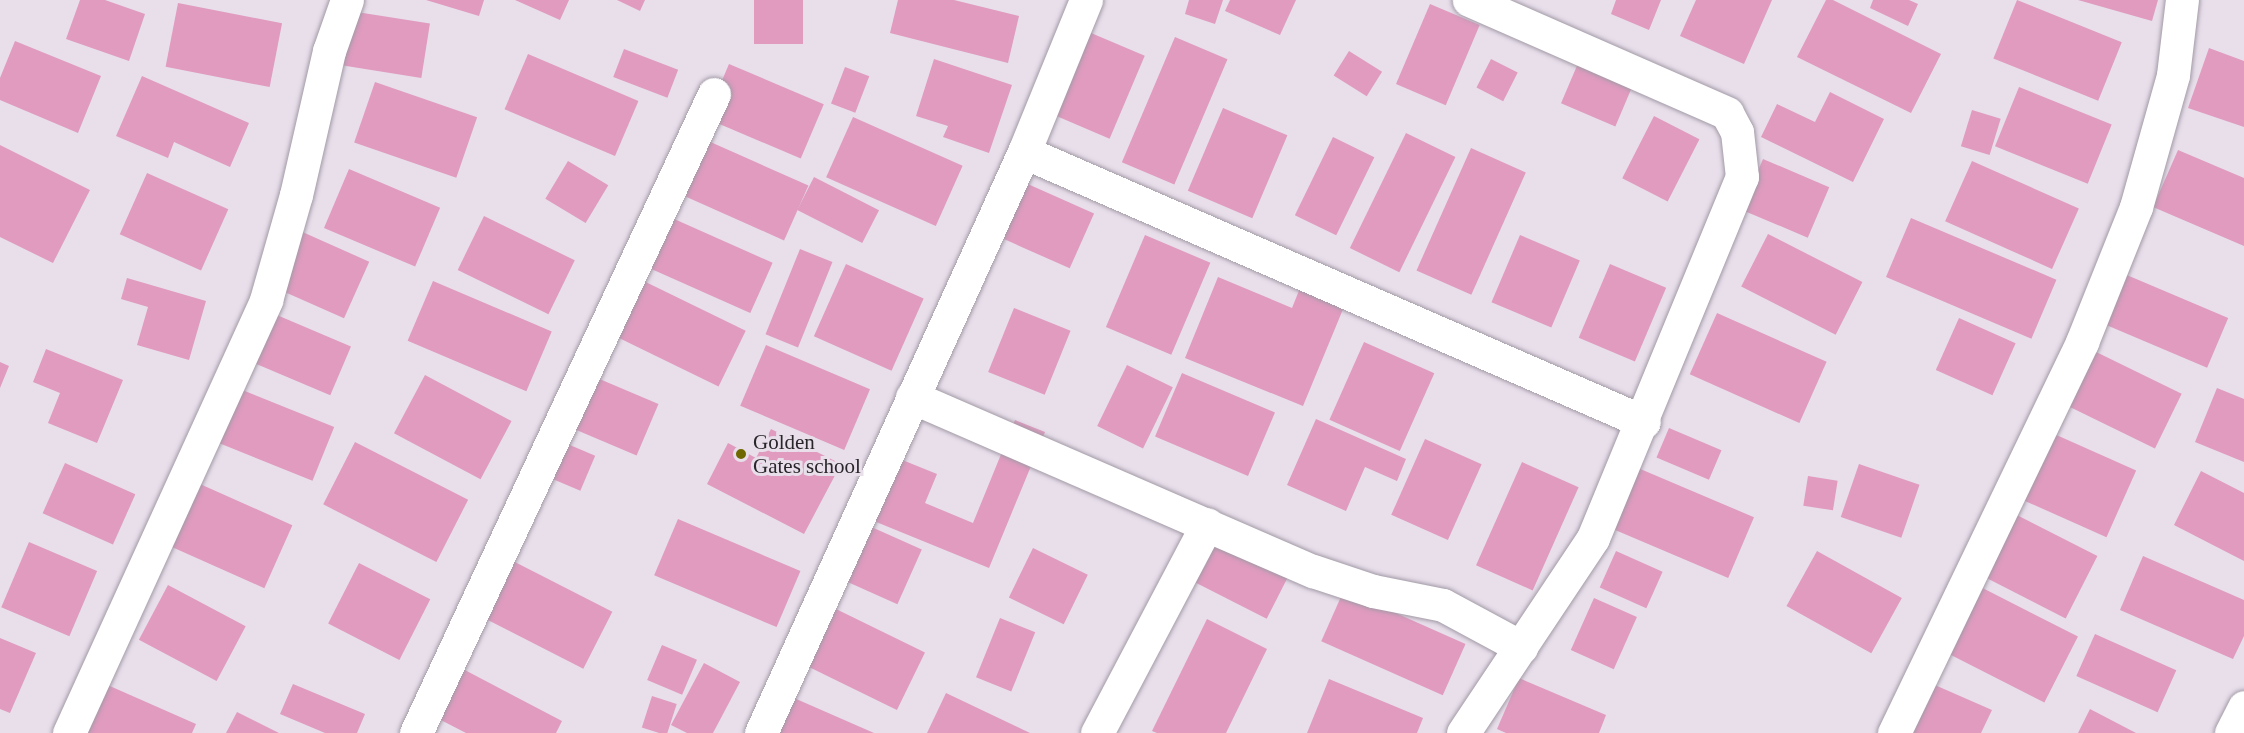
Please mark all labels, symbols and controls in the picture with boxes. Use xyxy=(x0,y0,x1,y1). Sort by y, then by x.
place label: Golden Gates school xyxy=(753,429,861,479)
marker: Golden Gates school xyxy=(734,447,748,461)

